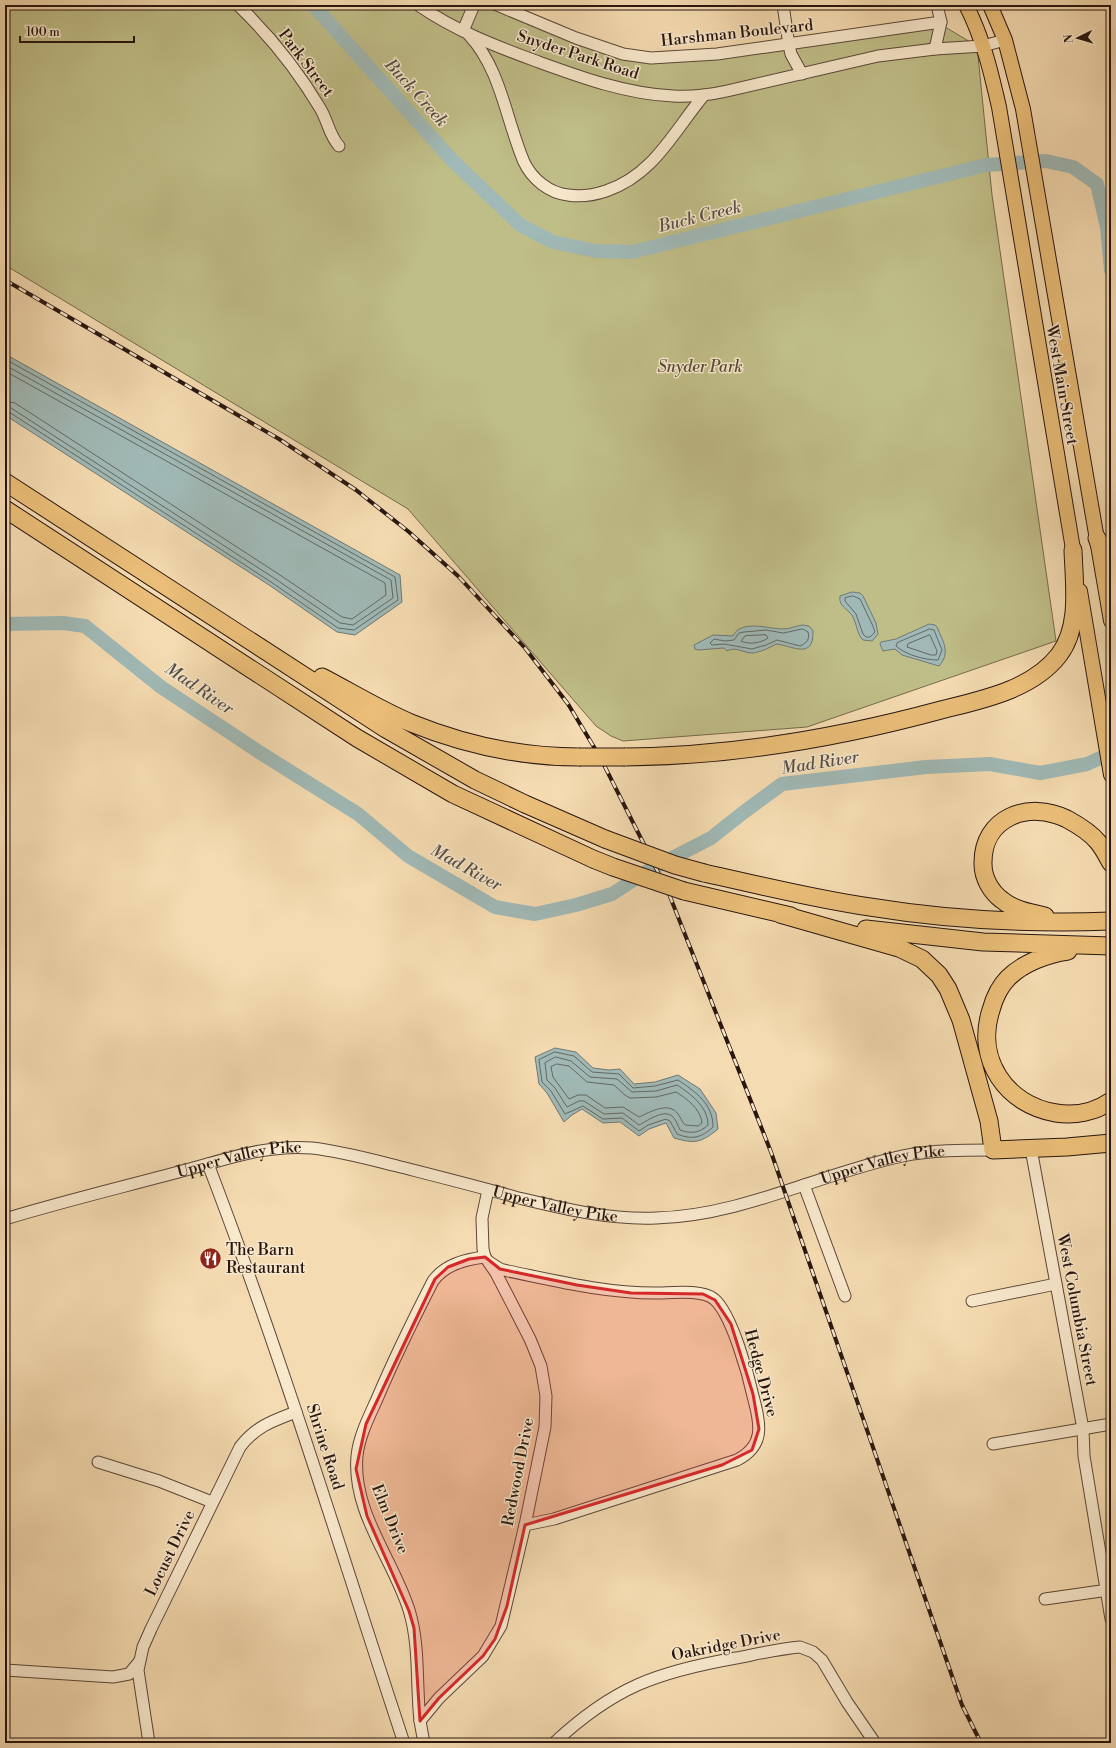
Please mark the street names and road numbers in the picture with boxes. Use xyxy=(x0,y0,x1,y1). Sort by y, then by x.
street label: Harshman Boulevard xyxy=(660,15,814,51)
street label: Park Street xyxy=(274,25,338,101)
street label: Snyder Park Road xyxy=(514,26,642,84)
street label: West Main Street xyxy=(1041,322,1082,447)
street label: Upper Valley Pike xyxy=(174,1137,302,1182)
street label: Upper Valley Pike xyxy=(818,1141,946,1189)
street label: Upper Valley Pike xyxy=(490,1181,619,1227)
street label: West Columbia Street xyxy=(1052,1231,1102,1388)
street label: Hedge Drive xyxy=(740,1327,782,1419)
street label: Shrine Road xyxy=(302,1401,348,1493)
street label: Redwood Drive xyxy=(498,1416,538,1528)
street label: Elm Drive xyxy=(367,1481,413,1557)
street label: Locust Drive xyxy=(140,1507,200,1599)
street label: Oakridge Drive xyxy=(670,1625,782,1665)

